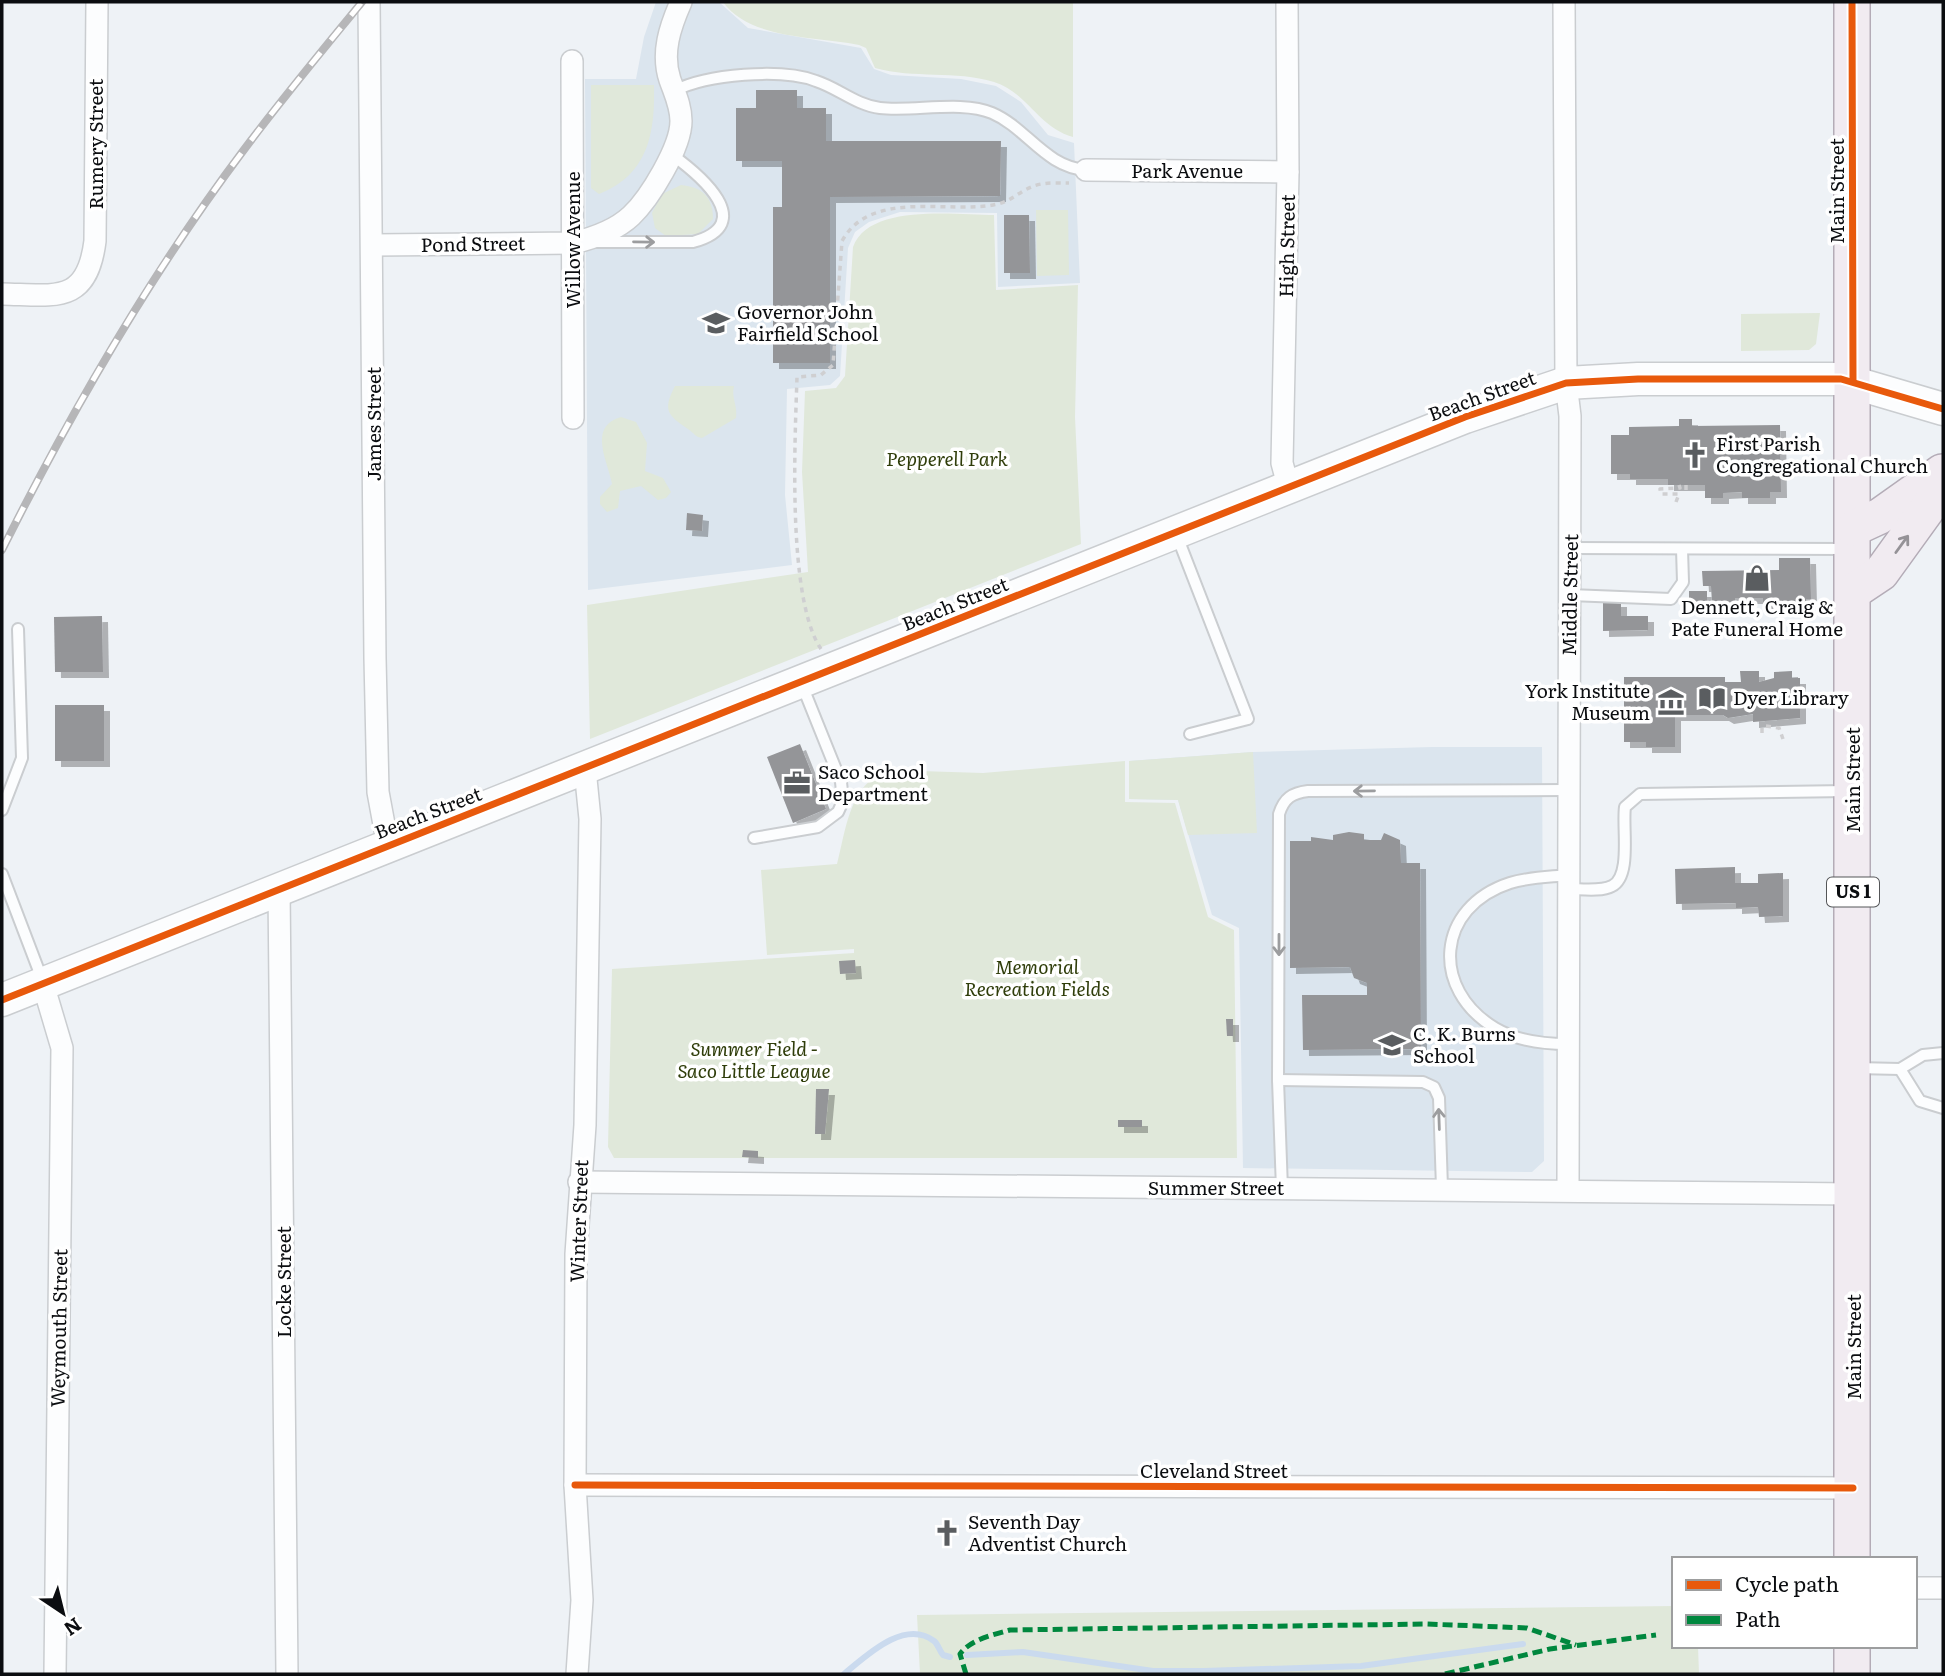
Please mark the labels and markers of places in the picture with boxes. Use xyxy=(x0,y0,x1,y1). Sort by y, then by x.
place label: Governor John Fairfield School xyxy=(737,297,878,347)
school or university icon: Governor John Fairfield School xyxy=(701,308,731,338)
place label: First Parish Congregational Church xyxy=(1716,429,1928,479)
church icon: First Parish Congregational Church xyxy=(1680,440,1710,470)
shop icon: Dennett, Craig & Pate Funeral Home xyxy=(1742,563,1772,593)
place label: Dennett, Craig & Pate Funeral Home xyxy=(1671,592,1843,642)
place label: York Institute Museum xyxy=(1525,676,1650,726)
library icon: Dyer Library xyxy=(1697,683,1727,713)
place label: Dyer Library xyxy=(1733,683,1849,711)
museum icon: York Institute Museum xyxy=(1656,687,1686,717)
place label: Saco School Department xyxy=(818,757,928,807)
office icon: Saco School Department xyxy=(782,768,812,798)
place label: C. K. Burns School xyxy=(1413,1019,1516,1069)
school or university icon: C. K. Burns School xyxy=(1377,1030,1407,1060)
place label: Seventh Day Adventist Church xyxy=(968,1507,1127,1557)
church icon: Seventh Day Adventist Church xyxy=(932,1518,962,1548)

